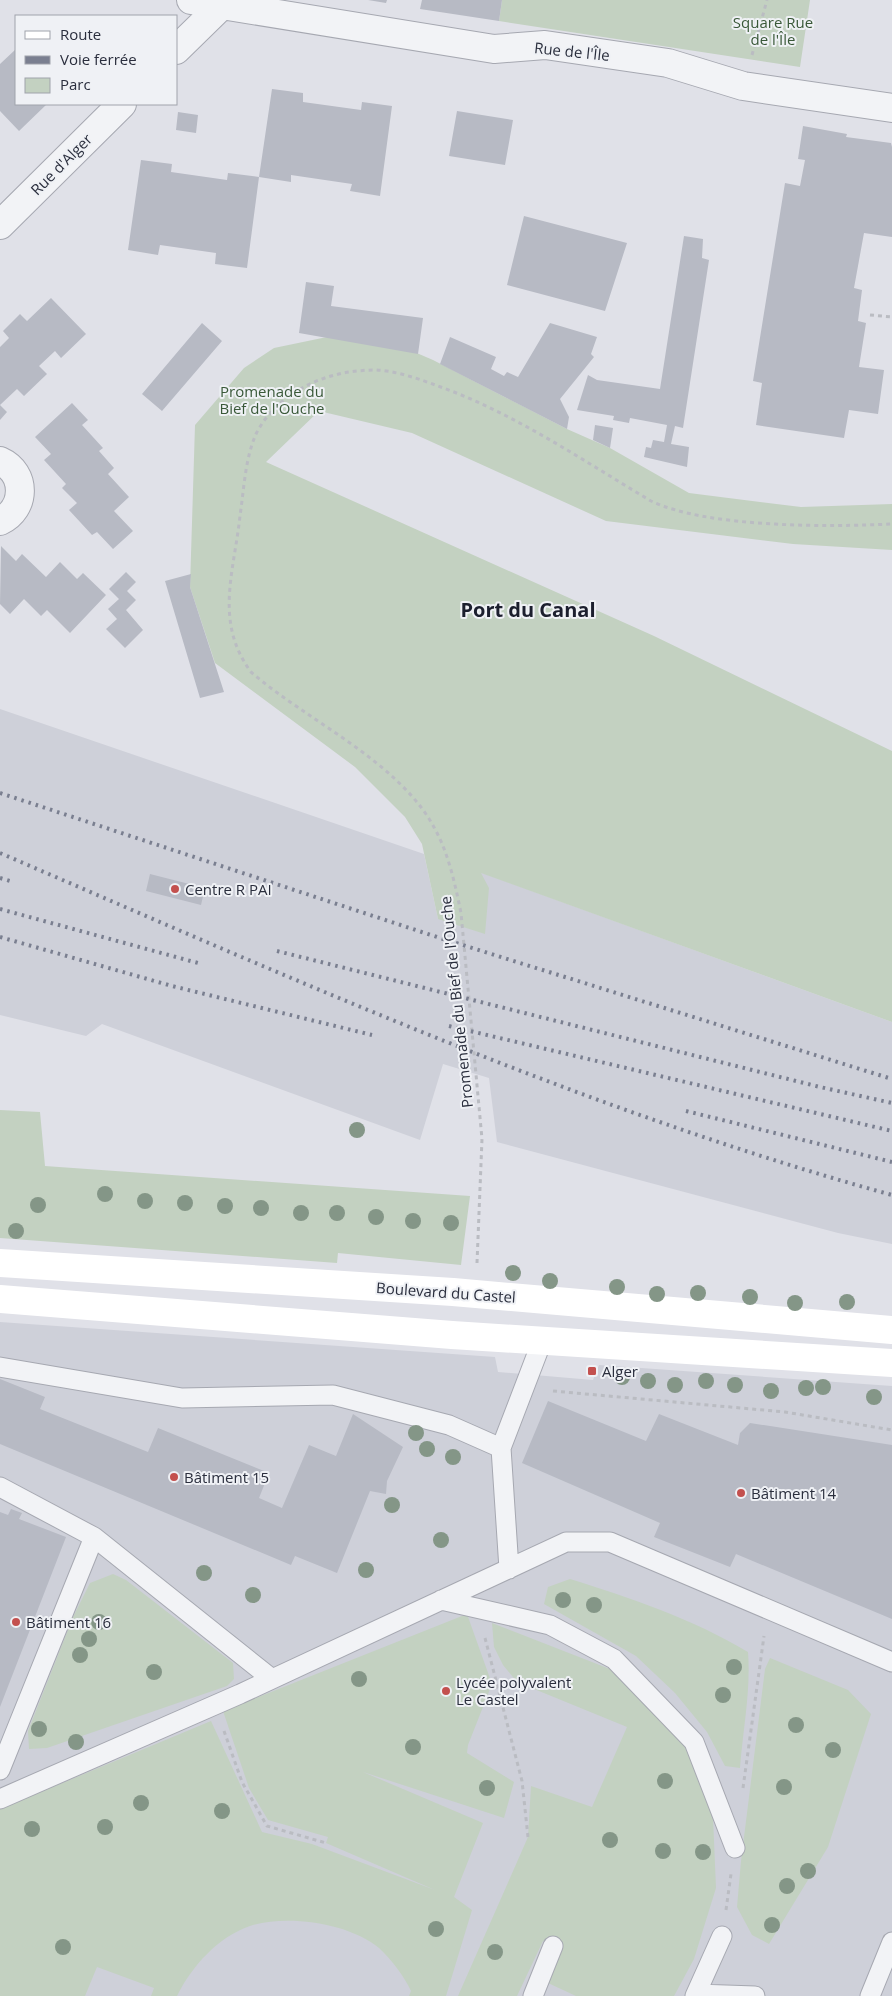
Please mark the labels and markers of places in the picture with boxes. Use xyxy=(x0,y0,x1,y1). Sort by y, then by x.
place label: Centre R PAI xyxy=(185,879,272,899)
marker: Centre R PAI xyxy=(169,883,181,895)
place label: Alger xyxy=(602,1361,638,1381)
marker: Alger xyxy=(586,1365,598,1377)
place label: Bâtiment 15 xyxy=(184,1467,269,1487)
marker: Bâtiment 15 xyxy=(168,1471,180,1483)
place label: Bâtiment 14 xyxy=(751,1483,836,1503)
marker: Bâtiment 14 xyxy=(735,1487,747,1499)
place label: Bâtiment 16 xyxy=(26,1612,111,1632)
marker: Bâtiment 16 xyxy=(10,1616,22,1628)
place label: Lycée polyvalent Le Castel xyxy=(456,1672,571,1709)
marker: Lycée polyvalent Le Castel xyxy=(440,1685,452,1697)

